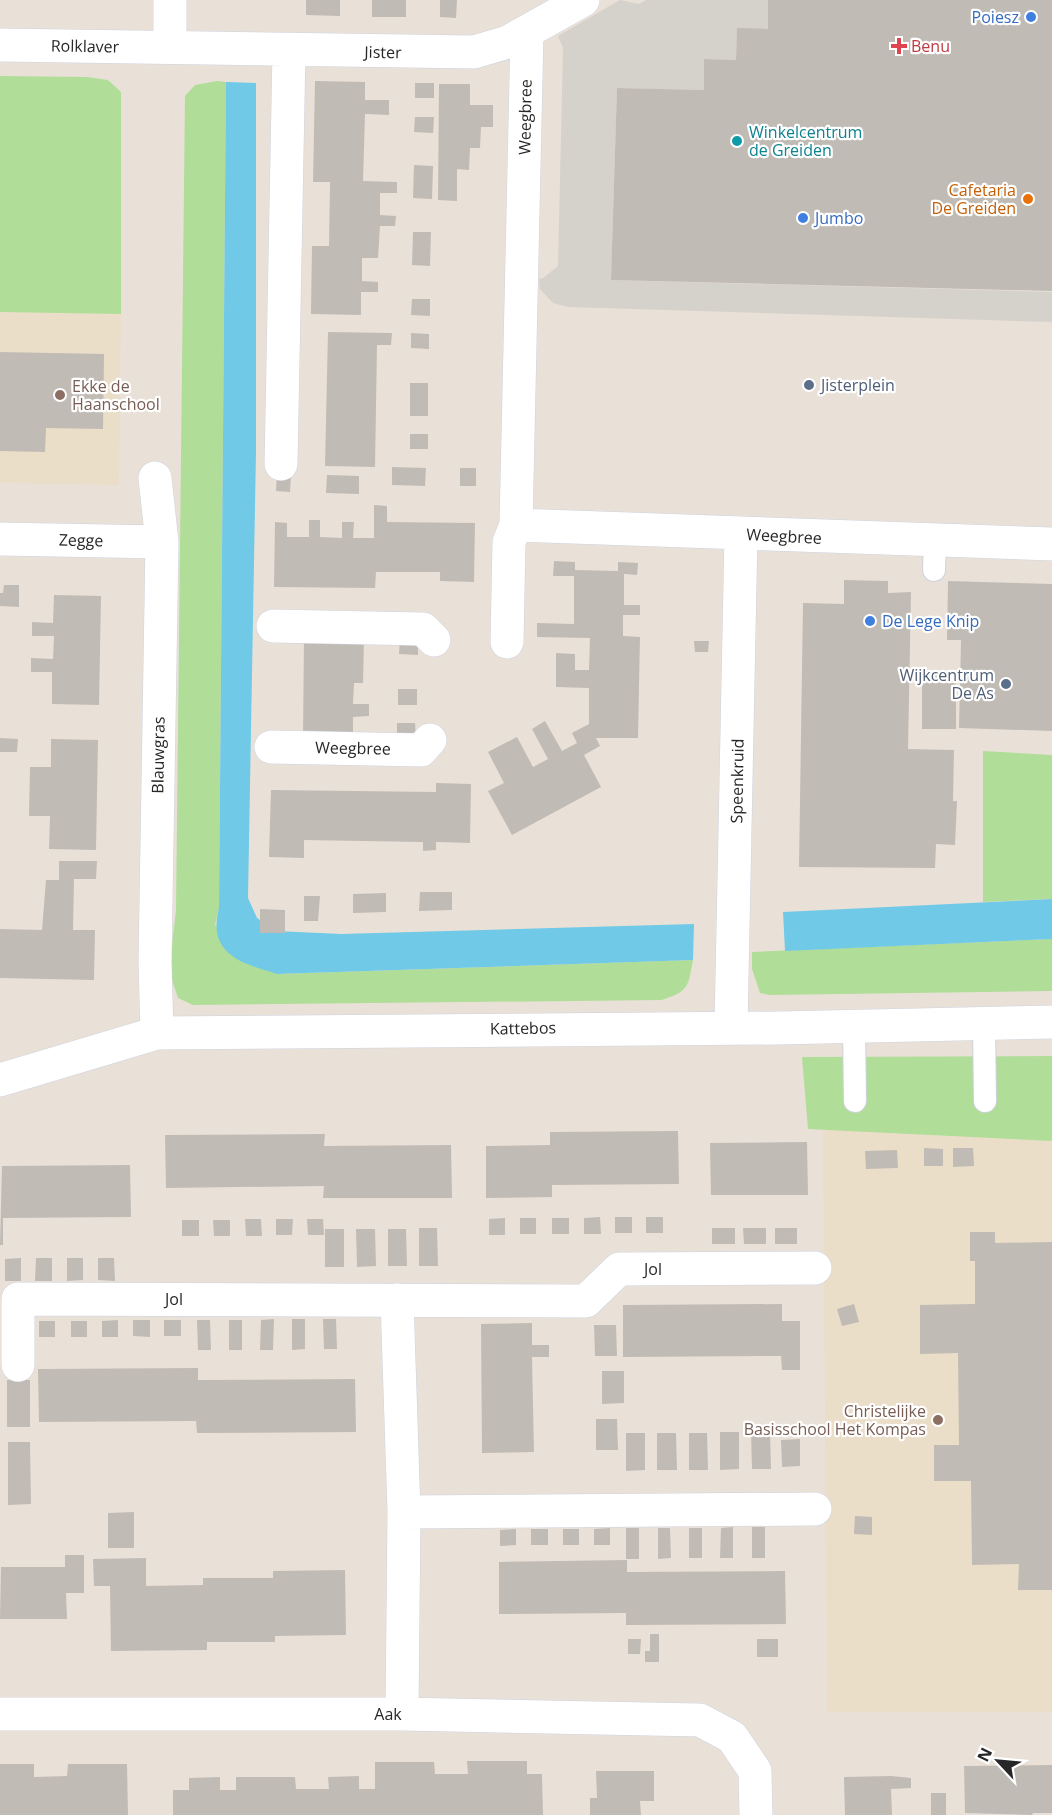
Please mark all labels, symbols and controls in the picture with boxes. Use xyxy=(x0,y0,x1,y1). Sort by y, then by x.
place label: Poiesz xyxy=(972,6,1019,28)
marker: Poiesz xyxy=(1024,10,1038,24)
street label: Rolklaver xyxy=(51,34,120,58)
place label: Benu xyxy=(911,35,950,57)
marker: Benu xyxy=(892,39,906,53)
street label: Jister xyxy=(362,41,402,63)
street label: Weegbree xyxy=(513,79,537,155)
place label: Winkelcentrum de Greiden xyxy=(749,121,862,161)
marker: Winkelcentrum de Greiden xyxy=(730,134,744,148)
place label: Cafetaria De Greiden xyxy=(931,179,1016,219)
marker: Cafetaria De Greiden xyxy=(1021,192,1035,206)
place label: Jumbo xyxy=(813,207,863,229)
marker: Jumbo xyxy=(796,211,810,225)
place label: Jisterplein xyxy=(819,374,895,396)
place label: Ekke de Haanschool xyxy=(72,375,160,415)
marker: Jisterplein xyxy=(802,378,816,392)
marker: Ekke de Haanschool xyxy=(53,388,67,402)
street label: Weegbree xyxy=(746,523,822,549)
street label: Zegge xyxy=(59,529,103,551)
place label: De Lege Knip xyxy=(882,610,979,632)
marker: De Lege Knip xyxy=(863,614,877,628)
place label: Wijkcentrum De As xyxy=(899,664,994,704)
marker: Wijkcentrum De As xyxy=(999,677,1013,691)
street label: Blauwgras xyxy=(146,716,170,794)
street label: Weegbree xyxy=(315,736,391,760)
street label: Speenkruid xyxy=(725,738,749,824)
street label: Kattebos xyxy=(490,1016,556,1040)
street label: Jol xyxy=(642,1258,662,1280)
street label: Jol xyxy=(163,1288,183,1310)
place label: Christelijke Basisschool Het Kompas xyxy=(744,1400,926,1440)
marker: Christelijke Basisschool Het Kompas xyxy=(931,1413,945,1427)
street label: Aak xyxy=(374,1703,402,1725)
north arrow xyxy=(968,1731,1028,1791)
text: N xyxy=(972,1744,997,1765)

